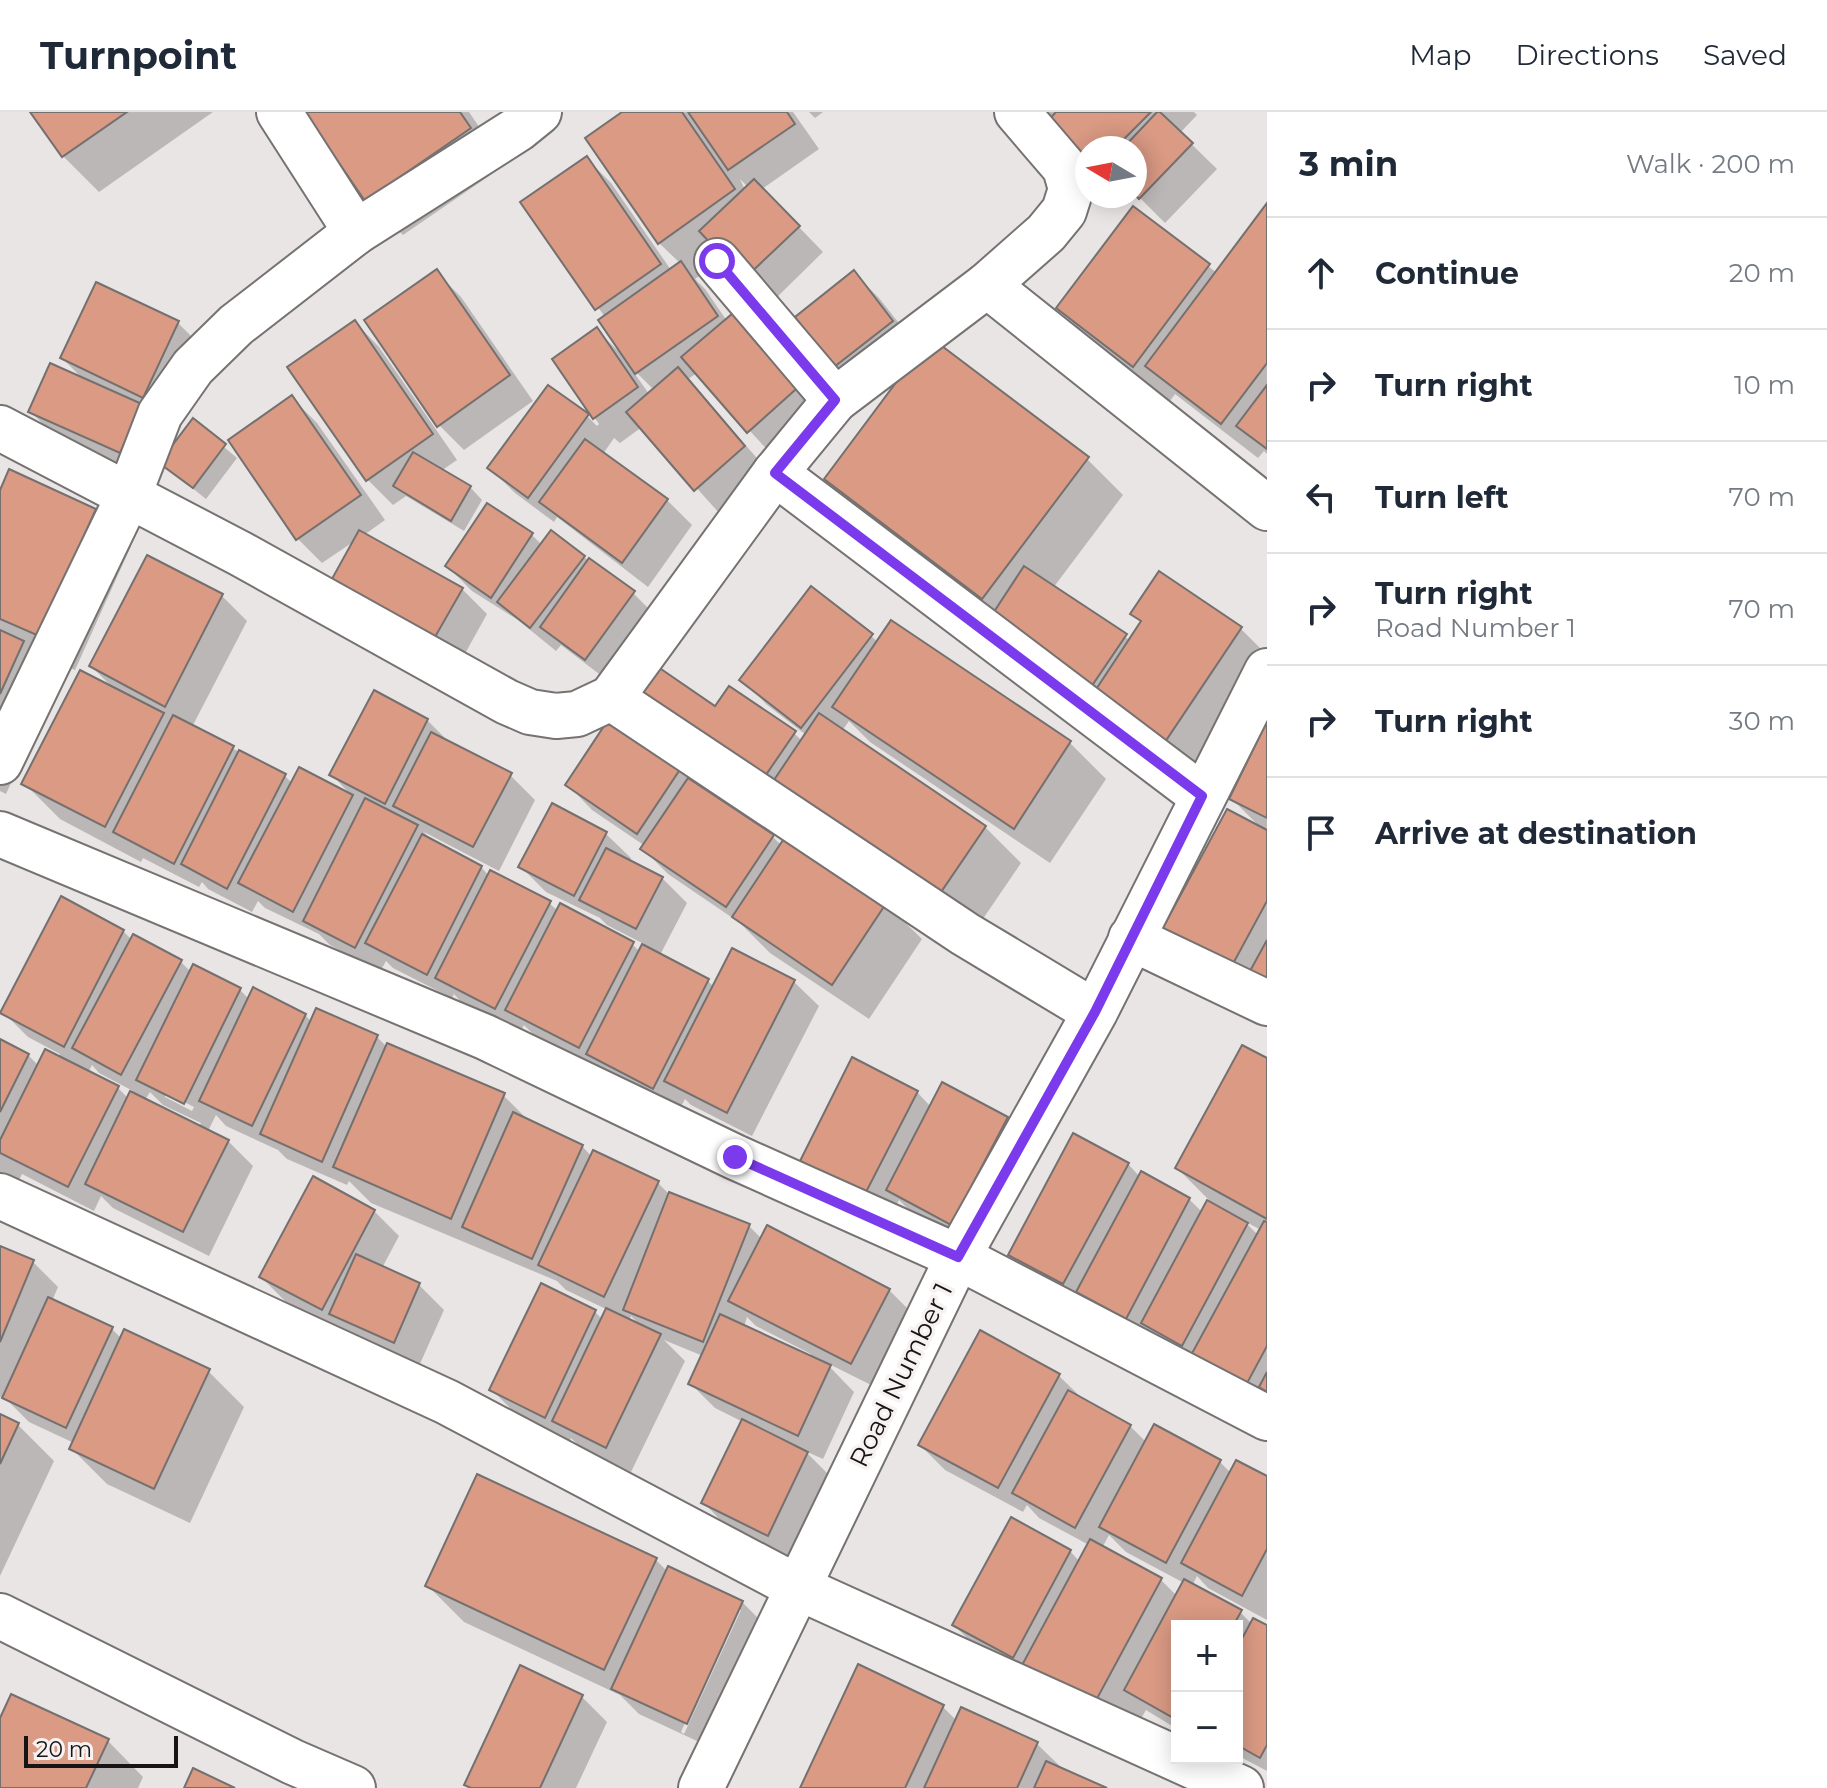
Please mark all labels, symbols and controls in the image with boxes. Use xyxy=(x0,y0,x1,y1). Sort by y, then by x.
text: Turnpoint xyxy=(40,32,237,79)
text: Map xyxy=(1409,38,1471,72)
text: Directions xyxy=(1515,38,1659,72)
text: Saved xyxy=(1703,38,1787,72)
north arrow xyxy=(1075,136,1147,208)
text: 3 min xyxy=(1299,143,1398,185)
text: Walk · 200 m xyxy=(1626,148,1795,180)
route start xyxy=(699,243,735,279)
icon: ahead xyxy=(1299,251,1343,295)
text: Continue xyxy=(1375,255,1519,292)
text: 20 m xyxy=(1729,257,1795,289)
icon: right xyxy=(1299,363,1343,407)
text: Turn right xyxy=(1375,367,1532,404)
text: 10 m xyxy=(1734,369,1795,401)
icon: left xyxy=(1299,475,1343,519)
text: Turn left xyxy=(1375,479,1508,516)
text: 70 m xyxy=(1729,481,1795,513)
text: Turn right xyxy=(1375,575,1532,612)
icon: right xyxy=(1299,587,1343,631)
text: 70 m xyxy=(1729,593,1795,625)
text: Road Number 1 xyxy=(1375,612,1576,644)
icon: right xyxy=(1299,699,1343,743)
text: Turn right xyxy=(1375,703,1532,740)
text: 30 m xyxy=(1729,705,1795,737)
icon: arrive xyxy=(1299,811,1343,855)
text: Arrive at destination xyxy=(1375,815,1697,852)
route end xyxy=(717,1139,753,1175)
street label: Road Number 1 xyxy=(843,1278,959,1472)
map controls xyxy=(1171,1620,1243,1764)
button: + xyxy=(1171,1620,1243,1692)
button: − xyxy=(1171,1692,1243,1764)
scale bar xyxy=(24,1732,178,1768)
text: 20 m xyxy=(36,1736,92,1763)

